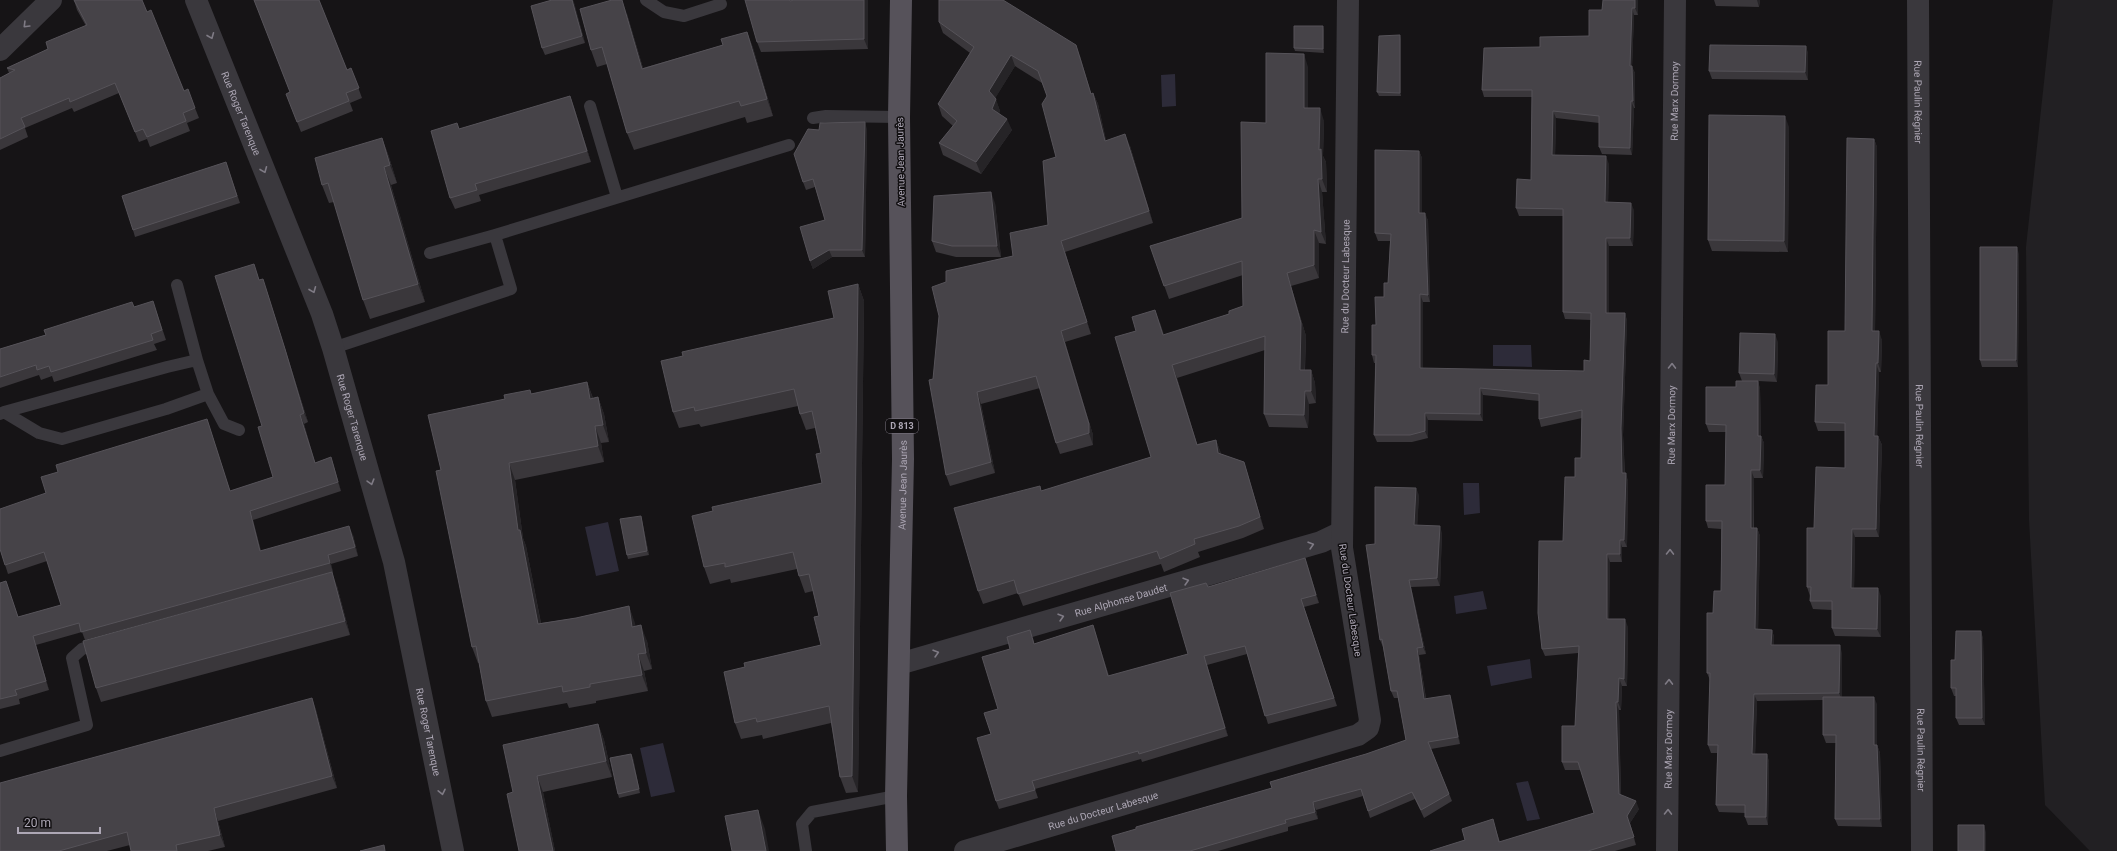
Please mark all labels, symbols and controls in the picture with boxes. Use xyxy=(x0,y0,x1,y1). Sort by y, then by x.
one-way arrow xyxy=(23,20,31,28)
one-way arrow xyxy=(206,33,214,40)
street label: Rue Paulin Régnier xyxy=(1912,60,1924,144)
street label: Rue Marx Dormoy xyxy=(1669,61,1680,141)
street label: Rue Roger Tarenque xyxy=(219,70,263,157)
street label: Avenue Jean Jaurès xyxy=(894,117,907,207)
one-way arrow xyxy=(260,166,268,173)
street label: Rue du Docteur Labesque xyxy=(1339,219,1352,334)
one-way arrow xyxy=(308,287,316,294)
one-way arrow xyxy=(1668,363,1676,369)
street label: Rue Roger Tarenque xyxy=(335,373,370,462)
street label: Rue Paulin Régnier xyxy=(1914,384,1925,468)
street label: Rue Marx Dormoy xyxy=(1666,385,1677,465)
road number: D 813 xyxy=(886,419,918,433)
street label: Avenue Jean Jaurès xyxy=(897,440,909,530)
one-way arrow xyxy=(366,478,375,485)
one-way arrow xyxy=(1307,541,1314,550)
street label: Rue du Docteur Labesque xyxy=(1337,543,1364,657)
one-way arrow xyxy=(1666,549,1674,555)
one-way arrow xyxy=(1182,577,1189,586)
street label: Rue Alphonse Daudet xyxy=(1074,582,1168,619)
one-way arrow xyxy=(1058,613,1065,622)
one-way arrow xyxy=(933,649,940,658)
one-way arrow xyxy=(1665,679,1673,685)
street label: Rue Roger Tarenque xyxy=(414,687,443,777)
street label: Rue Paulin Régnier xyxy=(1915,708,1927,792)
street label: Rue Marx Dormoy xyxy=(1663,709,1674,789)
one-way arrow xyxy=(437,789,445,796)
street label: Rue du Docteur Labesque xyxy=(1047,789,1160,832)
scale bar xyxy=(18,809,100,835)
one-way arrow xyxy=(1664,809,1672,815)
text: 20 m xyxy=(24,816,51,830)

